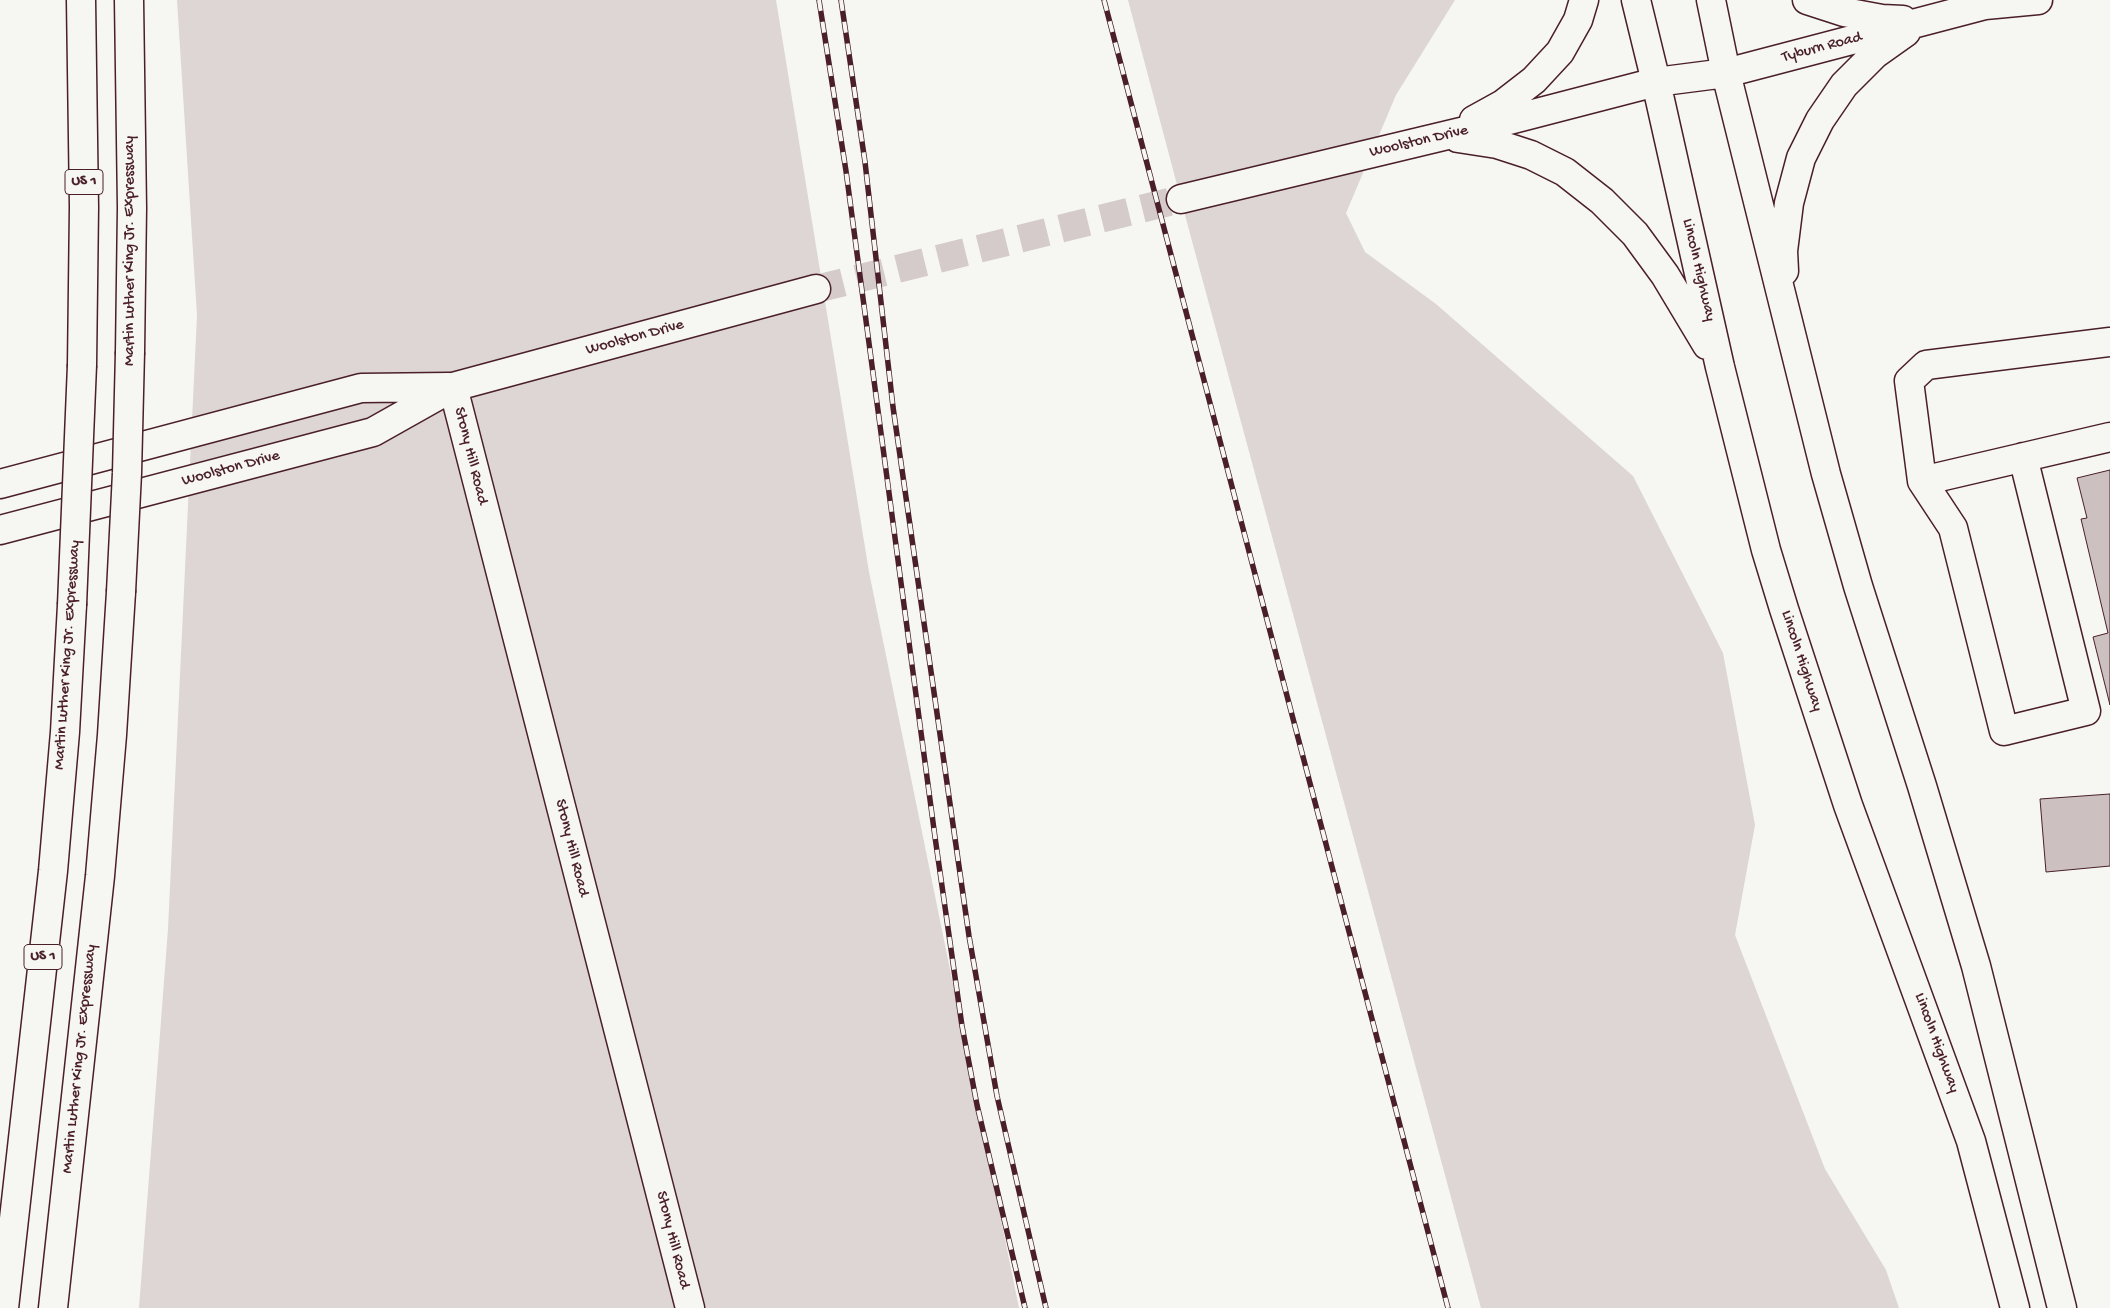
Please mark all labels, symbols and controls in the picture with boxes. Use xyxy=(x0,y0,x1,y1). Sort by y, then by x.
street label: Tyburn Road xyxy=(1780,28,1864,68)
street label: Woolston Drive xyxy=(1368,121,1470,163)
street label: Martin Luther King Jr. Expressway xyxy=(121,136,141,366)
road number: US 1 xyxy=(65,170,103,194)
street label: Lincoln Highway xyxy=(1677,217,1719,323)
street label: Woolston Drive xyxy=(584,316,686,360)
street label: Stony Hill Road xyxy=(449,405,491,507)
street label: Woolston Drive xyxy=(180,447,282,491)
street label: Martin Luther King Jr. Expressway xyxy=(50,540,86,770)
street label: Lincoln Highway xyxy=(1776,608,1826,714)
street label: Stony Hill Road xyxy=(550,797,592,899)
road number: US 1 xyxy=(24,944,62,970)
street label: Martin Luther King Jr. Expressway xyxy=(58,944,102,1174)
street label: Lincoln Highway xyxy=(1909,990,1963,1096)
street label: Stony Hill Road xyxy=(651,1189,693,1291)

